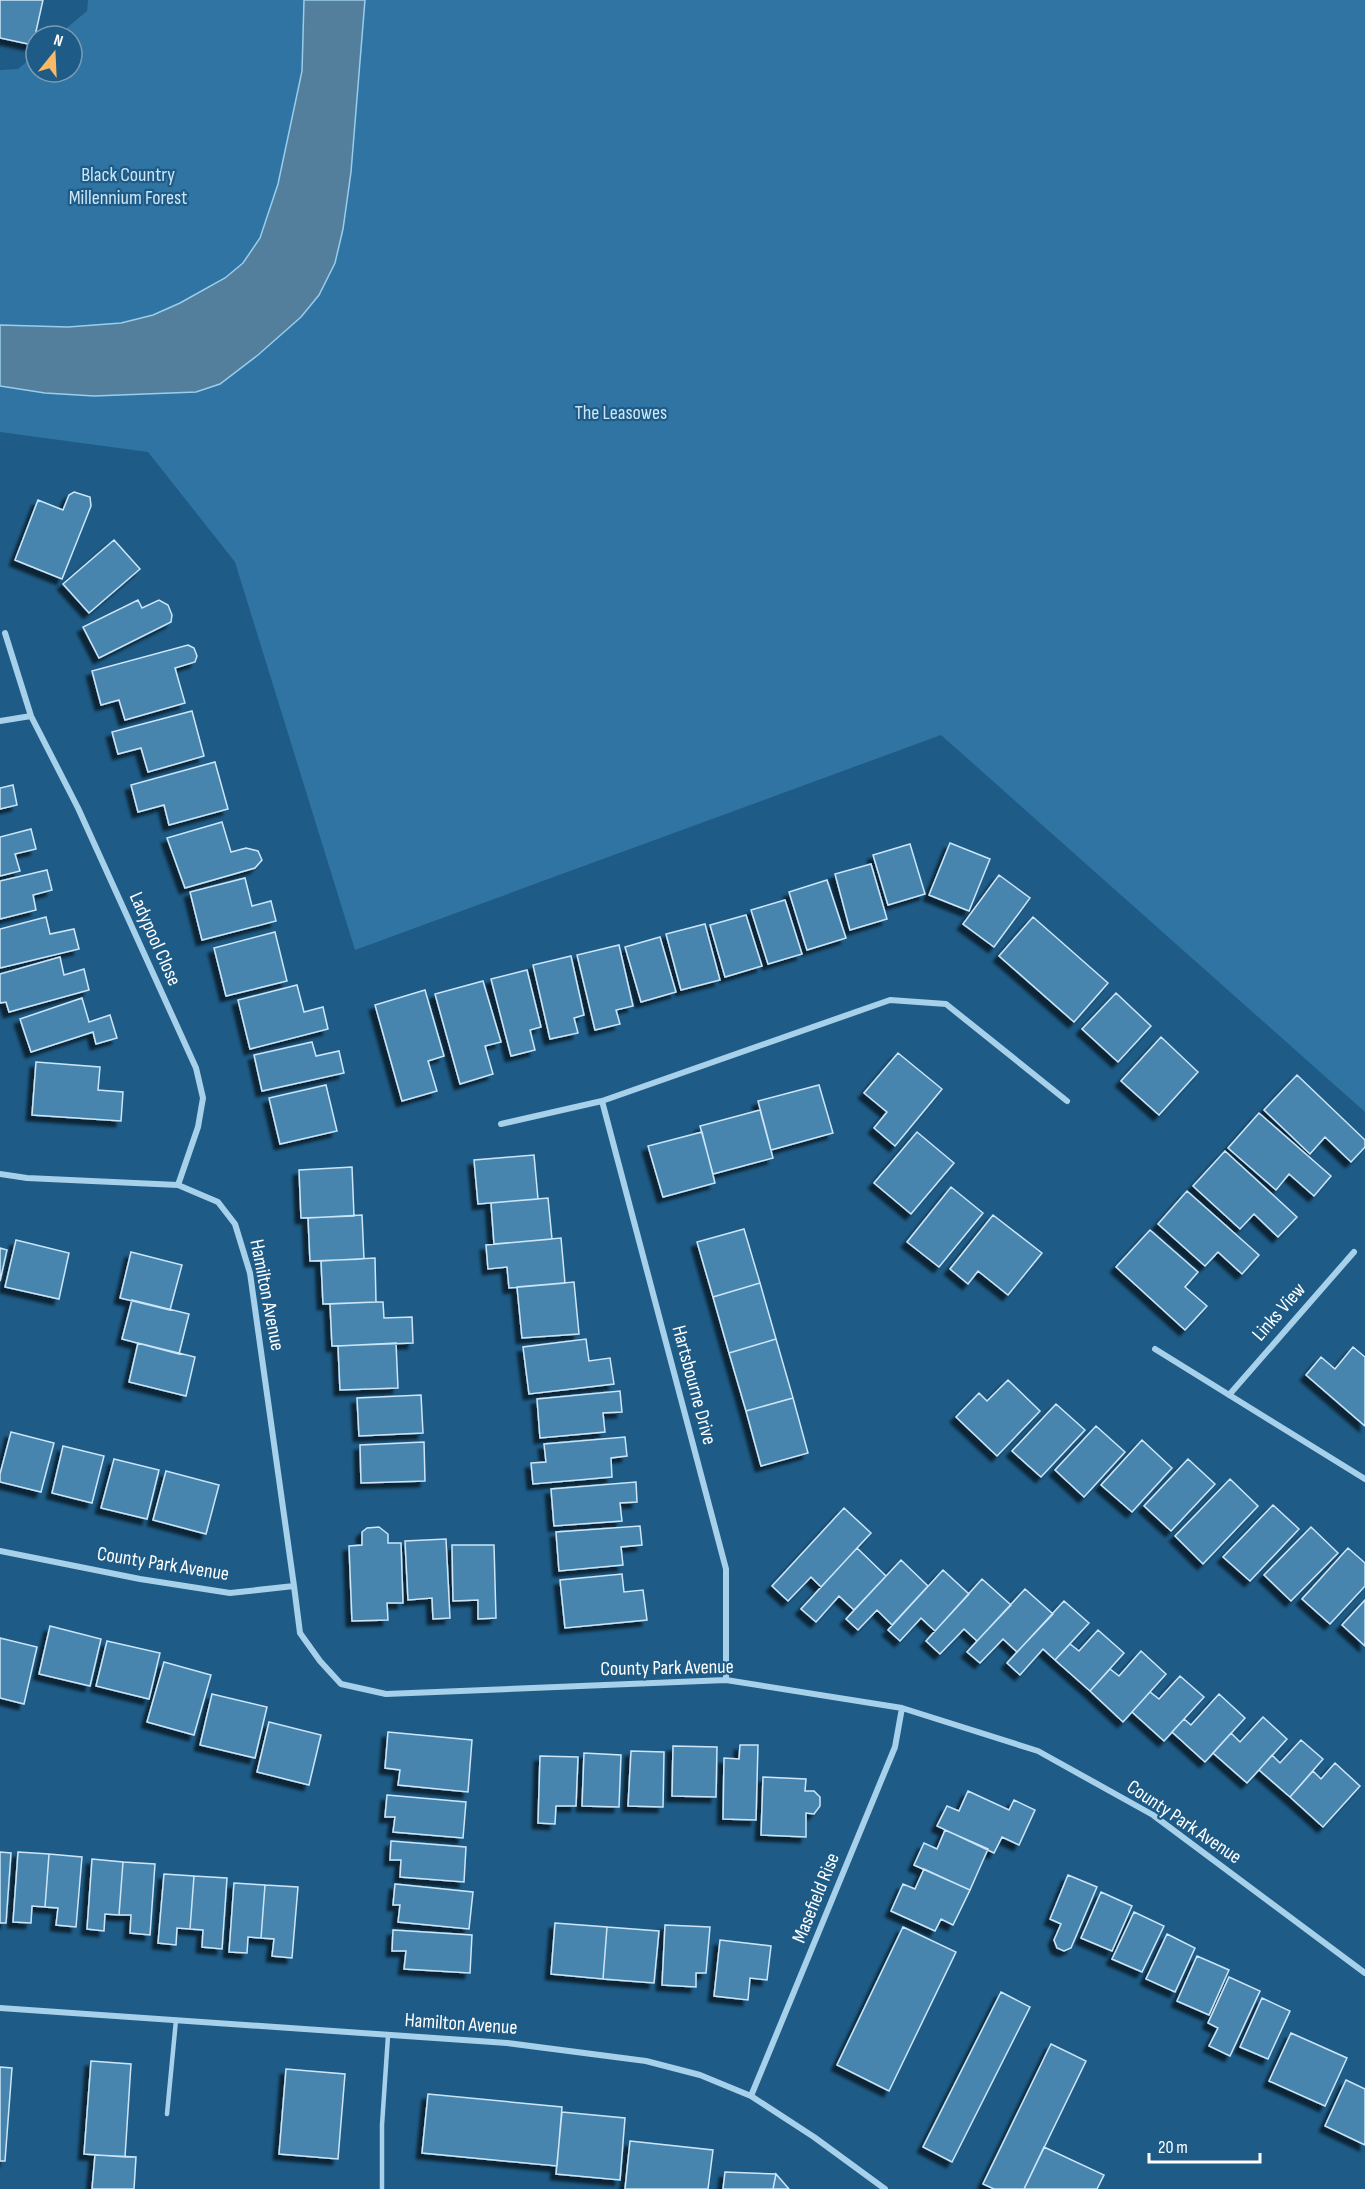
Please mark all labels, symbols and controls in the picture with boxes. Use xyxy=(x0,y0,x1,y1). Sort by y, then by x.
north arrow xyxy=(24,24,84,84)
text: N xyxy=(51,31,65,52)
park label: Black Country Millennium Forest xyxy=(69,163,187,210)
park label: The Leasowes xyxy=(575,401,667,425)
street label: Ladypool Close xyxy=(124,888,186,990)
street label: Hamilton Avenue xyxy=(244,1237,290,1353)
street label: Links View xyxy=(1247,1278,1311,1346)
street label: Hartsbourne Drive xyxy=(667,1323,721,1447)
street label: County Park Avenue xyxy=(95,1542,231,1586)
street label: County Park Avenue xyxy=(600,1655,734,1681)
street label: County Park Avenue xyxy=(1122,1775,1246,1869)
street label: Masefield Rise xyxy=(787,1849,845,1947)
street label: Hamilton Avenue xyxy=(404,2008,518,2040)
scale bar xyxy=(1149,2126,1260,2164)
text: 20 m xyxy=(1158,2137,1188,2158)

